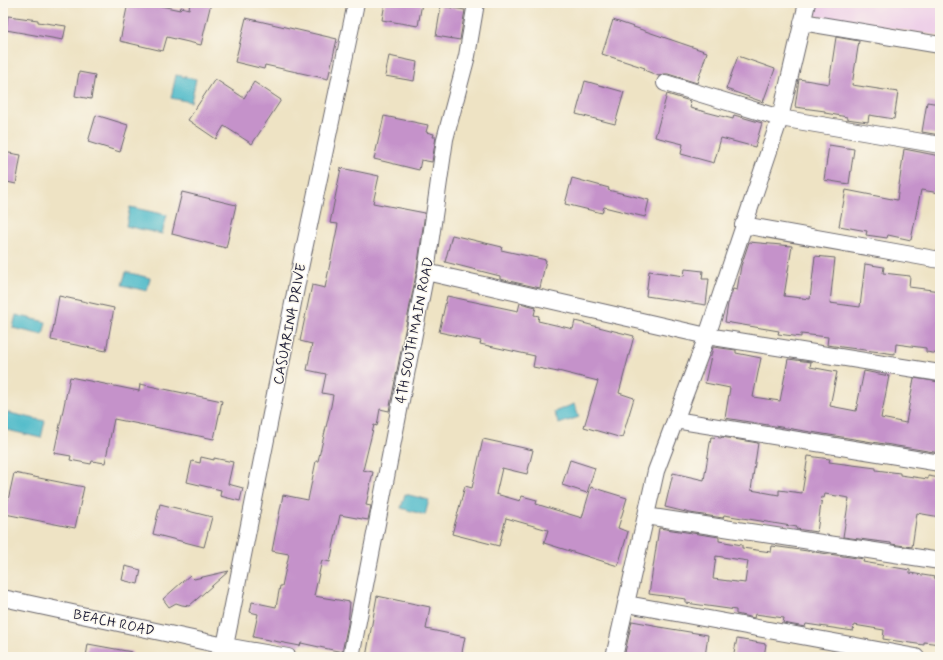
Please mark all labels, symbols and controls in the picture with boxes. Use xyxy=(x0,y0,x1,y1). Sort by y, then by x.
street label: 4TH SOUTH MAIN ROAD xyxy=(392,255,438,405)
street label: CASUARINA DRIVE xyxy=(269,262,311,386)
street label: BEACH ROAD xyxy=(72,606,156,640)

